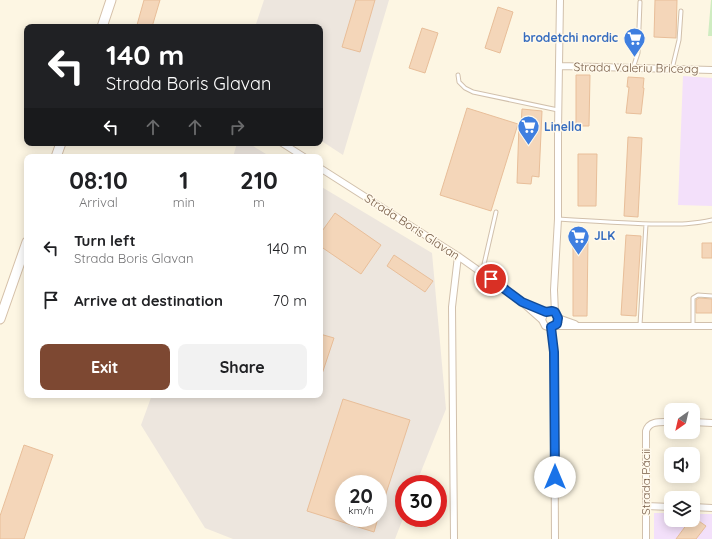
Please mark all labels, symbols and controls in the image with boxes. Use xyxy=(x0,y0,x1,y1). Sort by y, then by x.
supermarket icon: brodetchi nordic xyxy=(621,25,647,58)
place label: brodetchi nordic xyxy=(523,30,618,45)
text: 140 m xyxy=(106,37,184,72)
icon: left xyxy=(40,40,92,92)
street label: Strada Valeriu Briceag xyxy=(573,59,699,76)
text: Strada Boris Glavan xyxy=(106,72,271,95)
supermarket icon: Linella xyxy=(515,114,541,147)
icon: left xyxy=(100,116,122,138)
icon: ahead xyxy=(142,116,164,138)
icon: ahead xyxy=(184,116,206,138)
icon: right xyxy=(226,116,248,138)
place label: Linella xyxy=(544,119,582,134)
text: 08:10 xyxy=(69,165,128,195)
text: 1 xyxy=(179,165,189,195)
text: 210 xyxy=(240,165,278,195)
street label: Strada Boris Glavan xyxy=(362,190,463,263)
text: Arrival xyxy=(79,194,118,210)
text: min xyxy=(173,194,195,210)
text: m xyxy=(253,194,265,210)
supermarket icon: JLK xyxy=(565,223,591,256)
place label: JLK xyxy=(594,228,615,243)
text: Turn left xyxy=(74,231,136,250)
icon: left xyxy=(40,237,62,259)
text: 140 m xyxy=(267,239,307,258)
text: Strada Boris Glavan xyxy=(74,250,193,266)
pin xyxy=(474,262,508,296)
icon: arrive xyxy=(480,268,502,290)
icon: arrive xyxy=(40,289,62,311)
text: Arrive at destination xyxy=(74,291,223,310)
text: 70 m xyxy=(273,291,307,310)
button: Exit xyxy=(40,344,170,390)
button: Share xyxy=(178,344,307,390)
north arrow xyxy=(664,403,700,439)
map controls xyxy=(664,403,700,527)
button: sound xyxy=(664,447,700,483)
street label: Strada Păcii xyxy=(638,449,653,515)
position arrow xyxy=(534,456,576,498)
speed limit sign: 30 xyxy=(395,475,447,527)
text: 20 xyxy=(349,483,373,508)
button: layers xyxy=(664,491,700,527)
text: km/h xyxy=(348,504,374,517)

